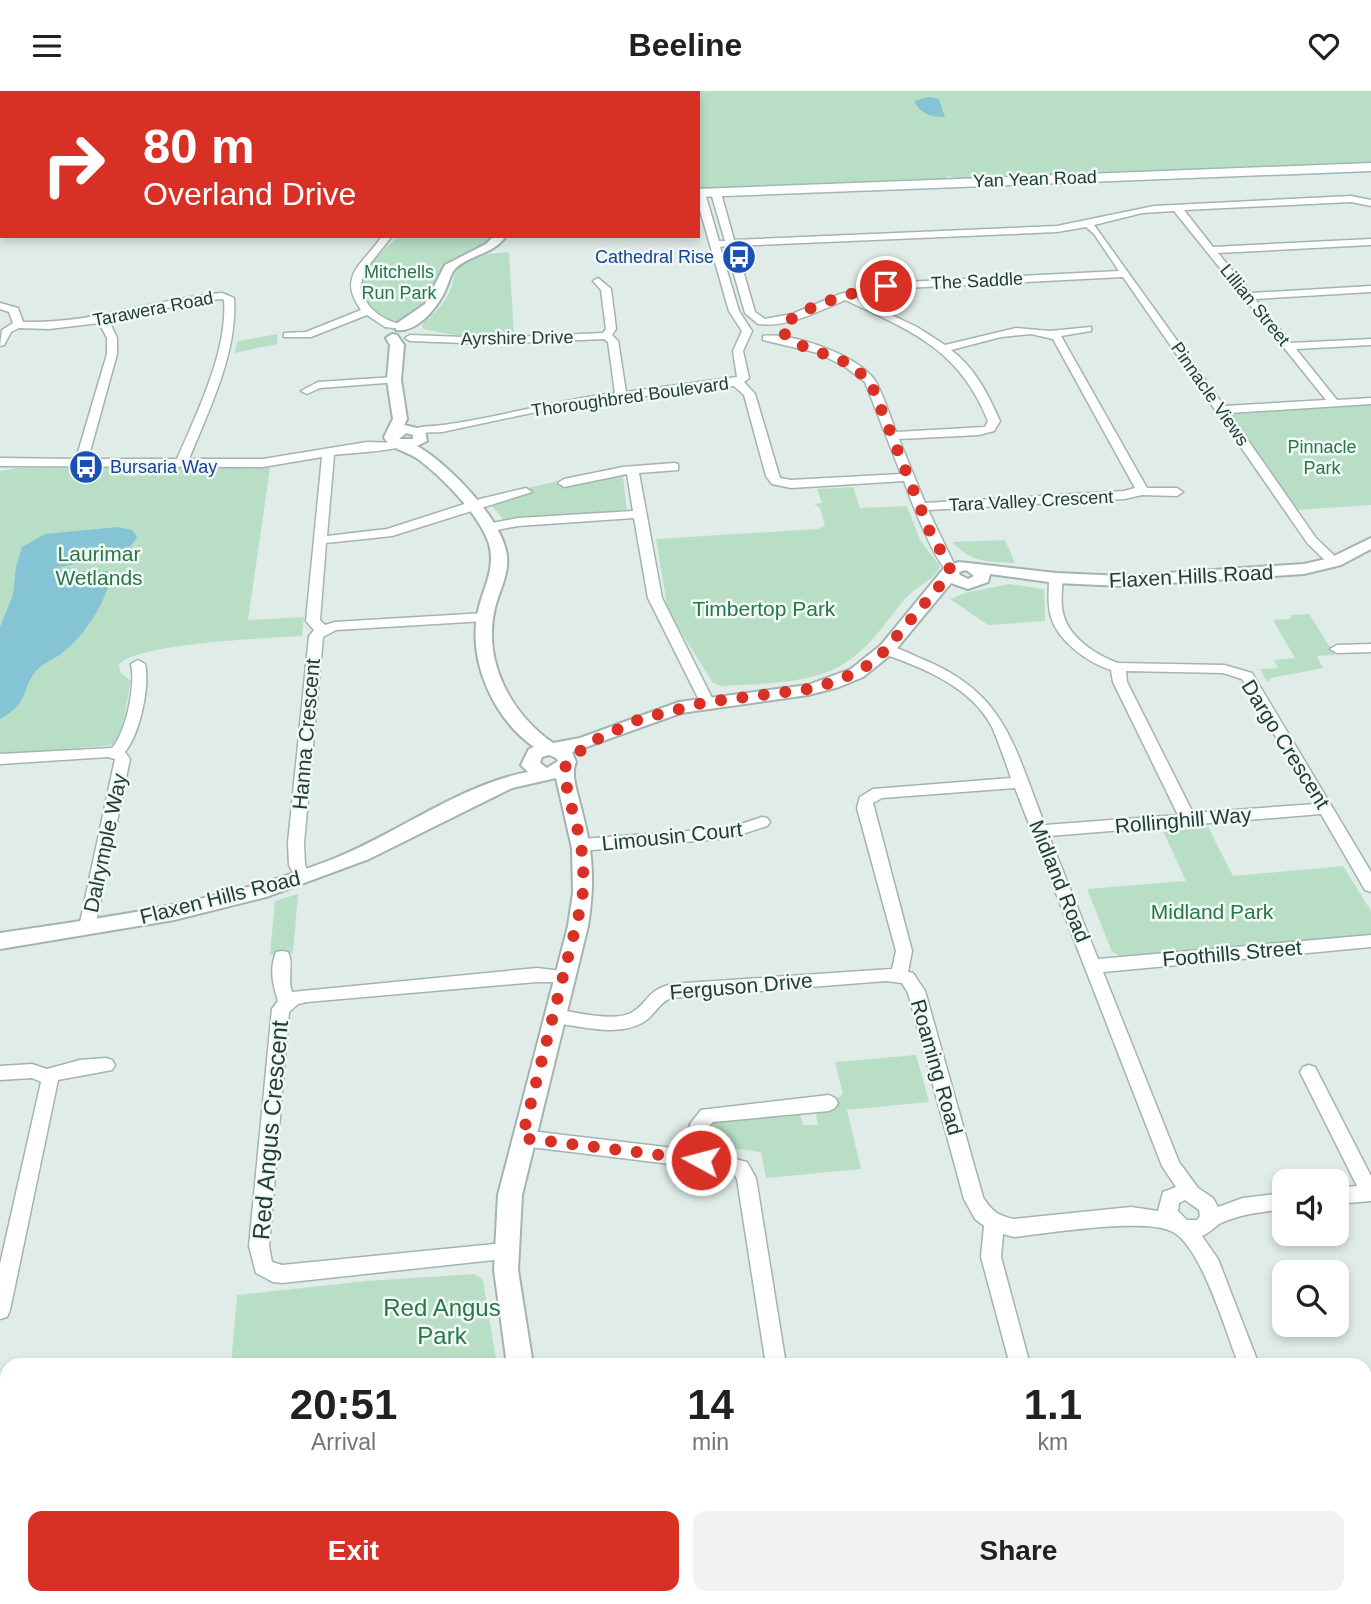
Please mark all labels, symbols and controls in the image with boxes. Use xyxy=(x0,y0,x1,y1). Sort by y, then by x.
icon: menu xyxy=(28,27,66,65)
text: Beeline xyxy=(629,27,742,63)
icon: heart xyxy=(1305,27,1343,65)
icon: right xyxy=(28,119,119,210)
text: 80 m xyxy=(143,119,255,173)
street label: Yan Yean Road xyxy=(973,167,1097,191)
text: Overland Drive xyxy=(143,176,356,212)
bus stop icon: Cathedral Rise xyxy=(720,238,758,276)
place label: Cathedral Rise xyxy=(595,247,714,267)
pin xyxy=(856,256,916,316)
street label: Lillian Street xyxy=(1216,260,1294,350)
park label: Mitchells Run Park xyxy=(361,262,438,303)
icon: arrive xyxy=(867,267,905,305)
street label: The Saddle xyxy=(931,269,1023,293)
street label: Tarawera Road xyxy=(91,288,215,330)
street label: Ayrshire Drive xyxy=(460,327,574,349)
street label: Pinnacle Views xyxy=(1167,338,1253,450)
street label: Thoroughbred Boulevard xyxy=(530,373,730,421)
park label: Pinnacle Park xyxy=(1287,437,1357,478)
bus stop icon: Bursaria Way xyxy=(67,448,105,486)
place label: Bursaria Way xyxy=(110,457,217,477)
street label: Tara Valley Crescent xyxy=(948,487,1114,515)
park label: Laurimar Wetlands xyxy=(55,542,143,589)
street label: Flaxen Hills Road xyxy=(1108,560,1274,592)
park label: Timbertop Park xyxy=(693,597,836,620)
street label: Hanna Crescent xyxy=(288,657,324,811)
street label: Dargo Crescent xyxy=(1237,676,1335,813)
street label: Dalrymple Way xyxy=(79,771,131,915)
street label: Rollinghill Way xyxy=(1114,803,1253,837)
street label: Limousin Court xyxy=(601,817,744,855)
street label: Midland Road xyxy=(1025,817,1095,945)
street label: Flaxen Hills Road xyxy=(137,866,303,928)
park label: Midland Park xyxy=(1151,900,1274,923)
street label: Foothills Street xyxy=(1161,935,1303,971)
street label: Ferguson Drive xyxy=(668,968,814,1004)
street label: Roaming Road xyxy=(907,996,967,1138)
street label: Red Angus Crescent xyxy=(247,1019,293,1241)
position arrow xyxy=(664,1123,738,1197)
map controls xyxy=(1272,1169,1349,1337)
button: sound xyxy=(1272,1169,1349,1246)
button: search xyxy=(1272,1260,1349,1337)
park label: Red Angus Park xyxy=(383,1294,501,1349)
text: 20:51 xyxy=(290,1381,397,1428)
text: 14 xyxy=(687,1381,734,1428)
text: 1.1 xyxy=(1024,1381,1082,1428)
text: Arrival xyxy=(311,1429,376,1455)
text: min xyxy=(692,1429,729,1455)
text: km xyxy=(1038,1429,1068,1455)
button: Exit xyxy=(28,1511,679,1591)
button: Share xyxy=(693,1511,1344,1591)

